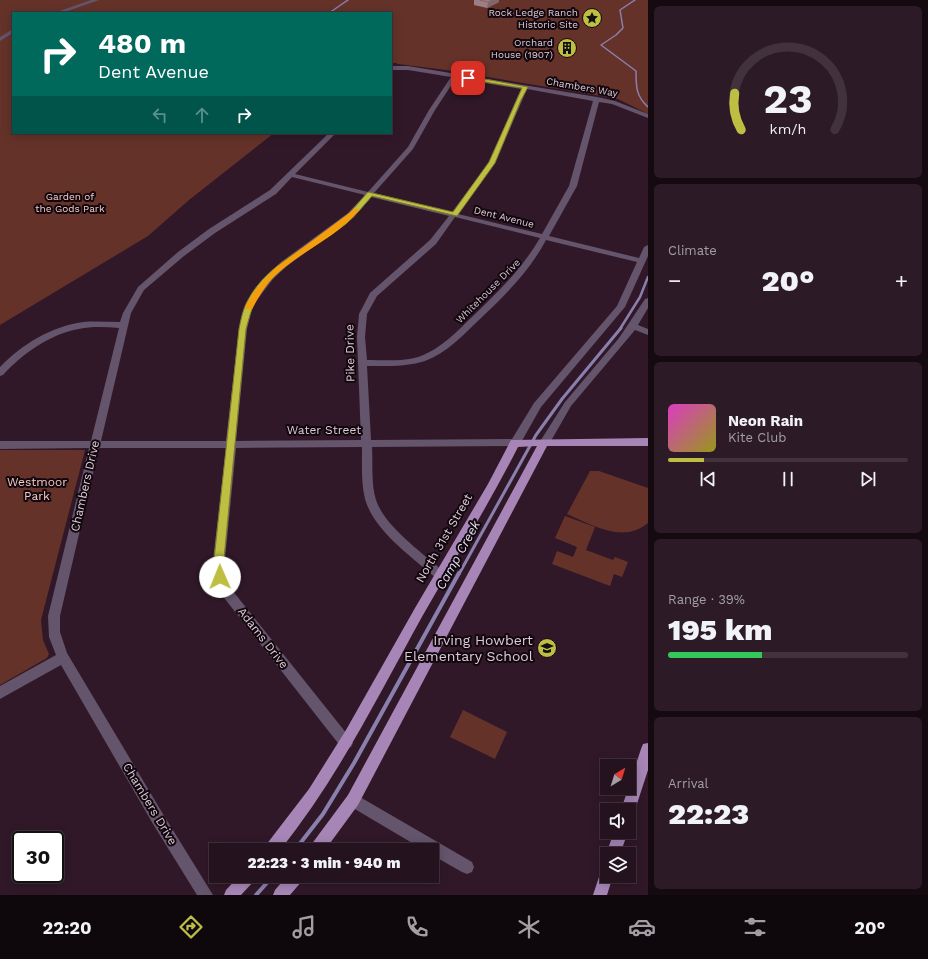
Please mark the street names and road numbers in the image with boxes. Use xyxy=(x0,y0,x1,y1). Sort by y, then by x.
street label: Chambers Way xyxy=(545,75,619,99)
street label: Dent Avenue xyxy=(473,204,535,230)
street label: Whitehouse Drive xyxy=(454,257,522,325)
street label: Pike Drive xyxy=(342,324,358,382)
street label: Water Street xyxy=(287,423,361,437)
street label: Chambers Drive xyxy=(68,439,102,533)
street label: North 31st Street xyxy=(413,491,475,585)
street label: Adams Drive xyxy=(235,605,291,671)
street label: Chambers Drive xyxy=(120,760,180,848)

